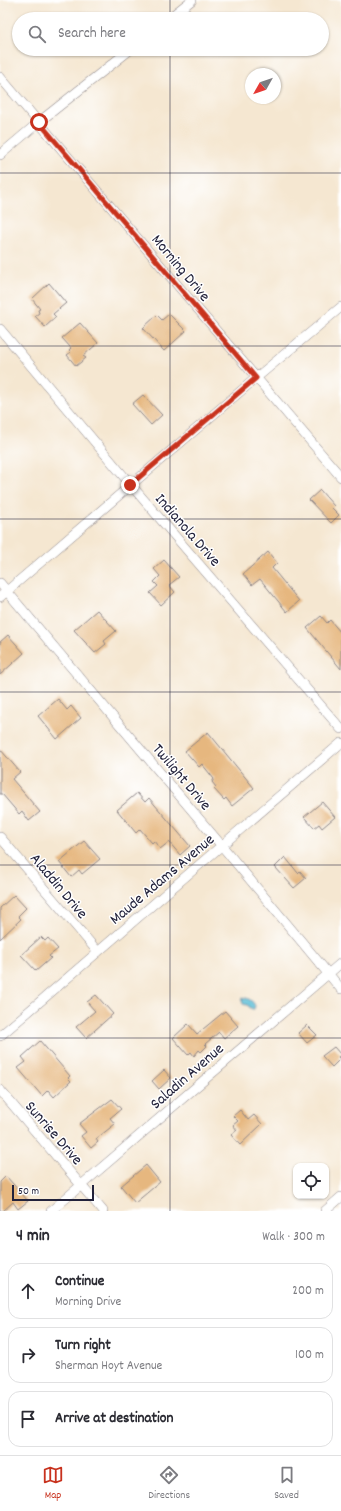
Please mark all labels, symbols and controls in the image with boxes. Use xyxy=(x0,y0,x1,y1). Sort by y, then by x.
search box xyxy=(12,12,329,56)
icon: search xyxy=(26,23,48,45)
text: Search here xyxy=(58,23,126,45)
north arrow xyxy=(245,68,281,104)
route start xyxy=(30,113,48,131)
street label: Morning Drive xyxy=(145,230,215,307)
route end xyxy=(121,476,139,494)
street label: Indianola Drive xyxy=(149,489,226,572)
street label: Twilight Drive xyxy=(146,739,216,816)
street label: Maude Adams Avenue xyxy=(105,829,220,931)
street label: Aladdin Drive xyxy=(24,849,93,925)
street label: Saladin Avenue xyxy=(146,1038,230,1115)
street label: Sunrise Drive xyxy=(19,1096,88,1171)
map controls xyxy=(293,1163,329,1199)
button: locate xyxy=(293,1163,329,1199)
scale bar xyxy=(12,1183,94,1202)
text: 50 m xyxy=(18,1184,39,1200)
text: 4 min xyxy=(16,1225,50,1249)
text: Walk · 300 m xyxy=(262,1228,325,1247)
text: Continue xyxy=(55,1271,104,1293)
icon: ahead xyxy=(17,1280,39,1302)
text: 200 m xyxy=(292,1282,324,1301)
text: Morning Drive xyxy=(55,1293,121,1312)
text: Turn right xyxy=(55,1335,111,1357)
icon: right xyxy=(17,1344,39,1366)
text: 100 m xyxy=(295,1346,324,1365)
text: Sherman Hoyt Avenue xyxy=(55,1357,162,1376)
icon: arrive xyxy=(17,1408,39,1430)
text: Arrive at destination xyxy=(55,1408,173,1430)
tab: Map xyxy=(42,1464,64,1504)
tab: Directions xyxy=(148,1464,190,1504)
tab: Saved xyxy=(274,1464,299,1504)

